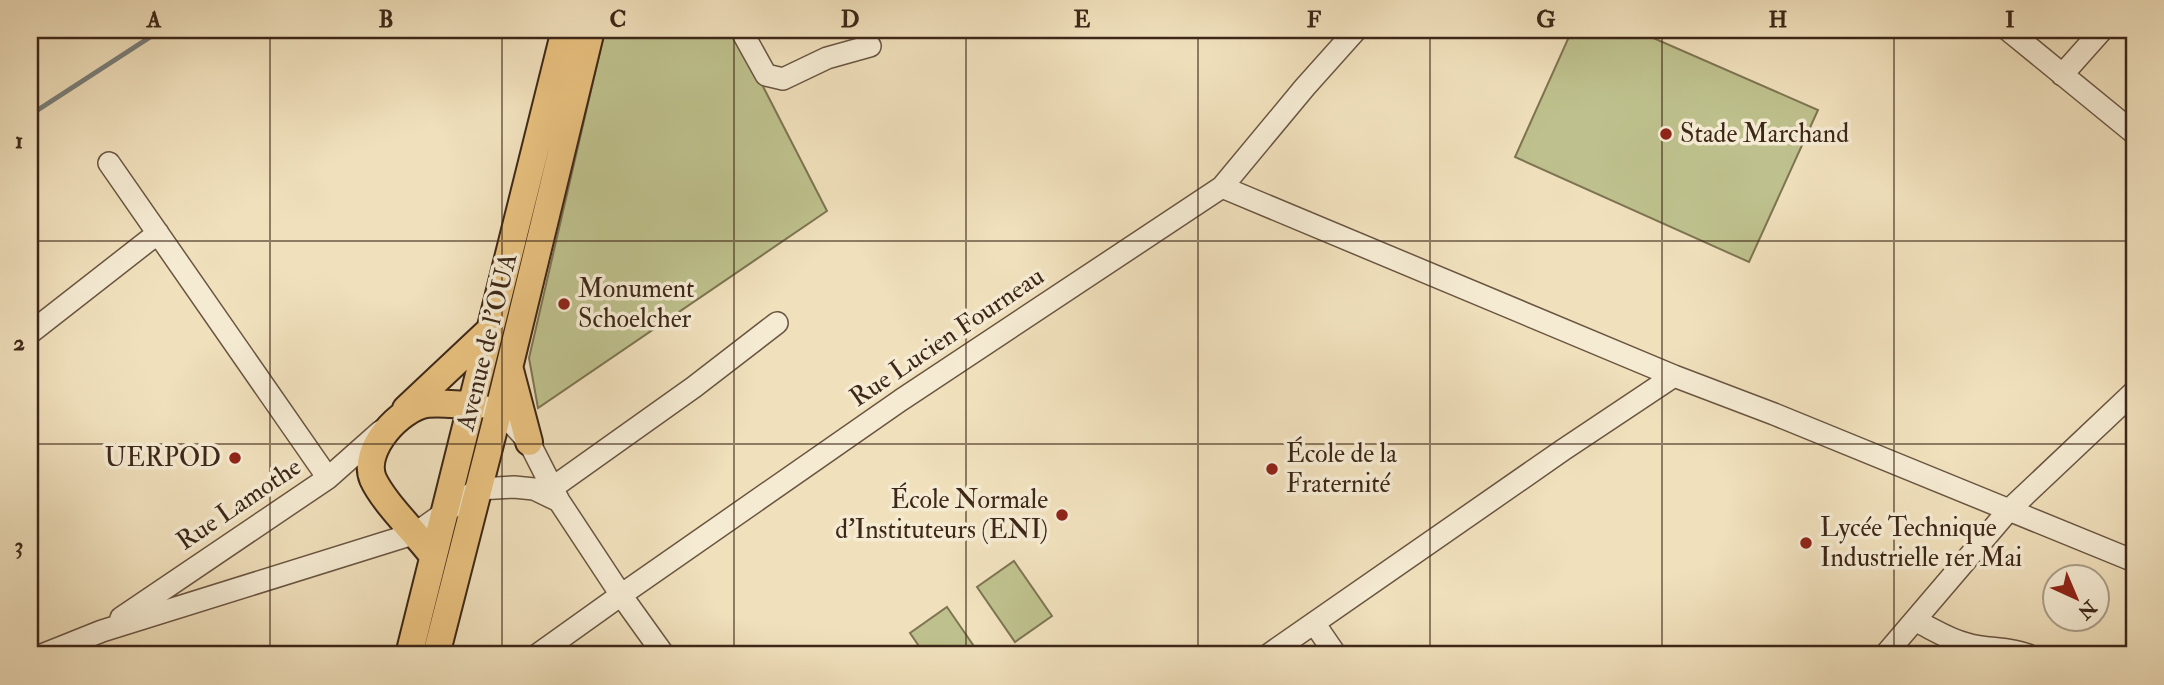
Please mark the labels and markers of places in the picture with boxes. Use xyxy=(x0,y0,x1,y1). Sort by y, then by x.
place label: Stade Marchand xyxy=(1680,118,1849,150)
marker: Stade Marchand xyxy=(1658,126,1674,142)
place label: Monument Schoelcher xyxy=(578,273,694,335)
marker: Monument Schoelcher xyxy=(556,296,572,312)
place label: École de la Fraternité xyxy=(1286,436,1397,500)
place label: UERPOD xyxy=(105,442,221,474)
marker: UERPOD xyxy=(227,450,243,466)
marker: École de la Fraternité xyxy=(1264,461,1280,477)
place label: École Normale d'Instituteurs (ENI) xyxy=(835,482,1048,546)
marker: École Normale d'Instituteurs (ENI) xyxy=(1054,507,1070,523)
place label: Lycée Technique Industrielle 1er Mai xyxy=(1820,512,2022,574)
marker: Lycée Technique Industrielle 1er Mai xyxy=(1798,535,1814,551)

